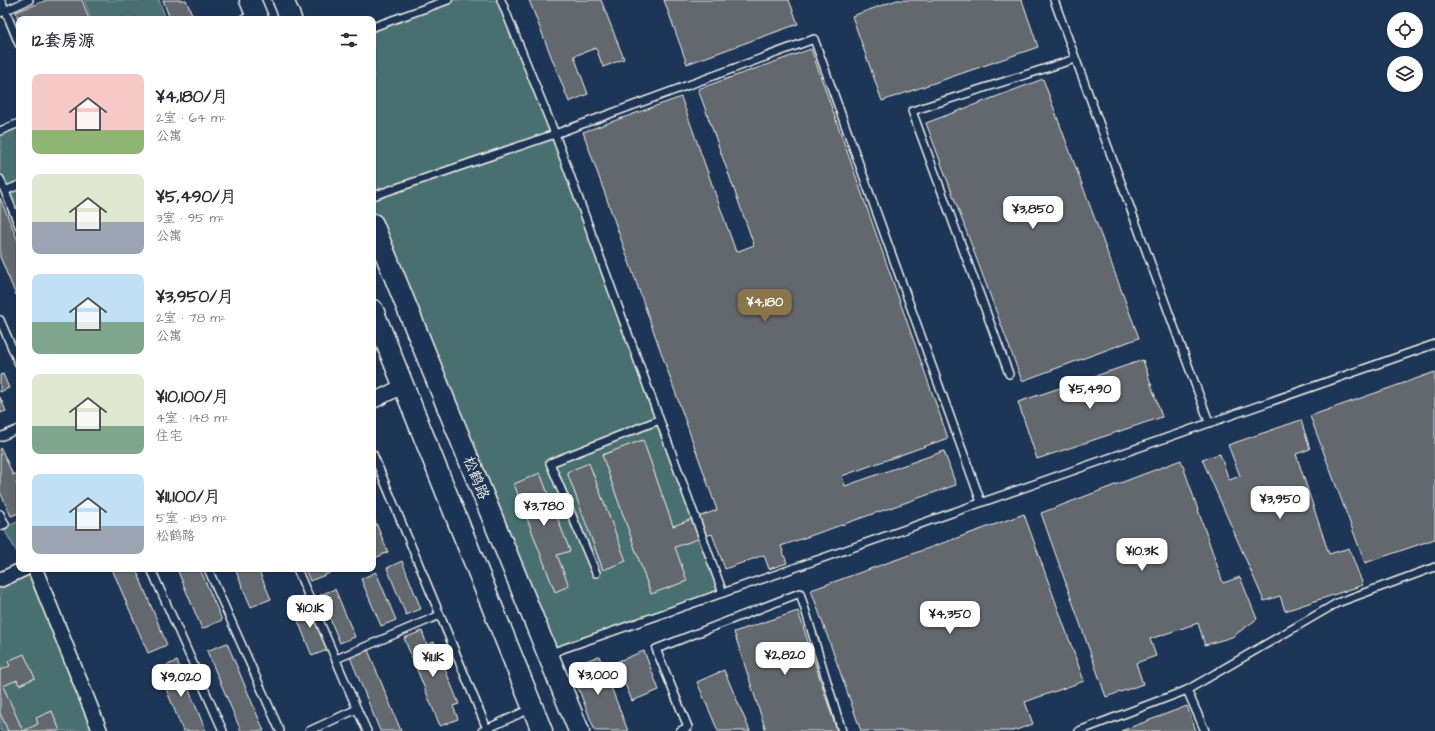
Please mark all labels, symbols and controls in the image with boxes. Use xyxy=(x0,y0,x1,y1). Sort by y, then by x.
map controls xyxy=(1387,12,1423,92)
button: locate xyxy=(1387,12,1423,48)
text: 12套房源 xyxy=(32,29,95,53)
icon: filters xyxy=(338,29,360,51)
button: layers xyxy=(1387,56,1423,92)
text: ¥4,180/月 xyxy=(156,85,228,109)
icon: home xyxy=(64,90,112,138)
text: 2室 · 64 m² xyxy=(156,109,226,127)
text: 公寓 xyxy=(156,127,182,145)
text: ¥5,490/月 xyxy=(156,185,237,209)
icon: home xyxy=(64,190,112,238)
pin: ¥3,850 xyxy=(1000,196,1066,230)
text: ¥3,850 xyxy=(1012,200,1054,218)
text: 3室 · 95 m² xyxy=(156,209,225,227)
text: 公寓 xyxy=(156,227,182,245)
text: ¥3,950/月 xyxy=(156,285,234,309)
pin: ¥4,180 xyxy=(732,289,798,323)
icon: home xyxy=(64,290,112,338)
text: ¥4,180 xyxy=(747,293,783,311)
text: 2室 · 78 m² xyxy=(156,309,225,327)
text: 公寓 xyxy=(156,327,182,345)
pin: ¥5,490 xyxy=(1057,376,1123,410)
text: ¥5,490 xyxy=(1069,380,1111,398)
text: ¥10,100/月 xyxy=(156,385,229,409)
icon: home xyxy=(64,390,112,438)
text: 4室 · 148 m² xyxy=(156,409,229,427)
text: 住宅 xyxy=(156,427,182,445)
street label: 松鹤路 xyxy=(458,453,494,503)
text: ¥11,100/月 xyxy=(156,485,221,509)
pin: ¥3,950 xyxy=(1247,486,1313,520)
icon: home xyxy=(64,490,112,538)
text: ¥3,950 xyxy=(1260,490,1300,508)
pin: ¥3,780 xyxy=(511,493,577,527)
text: ¥3,780 xyxy=(524,497,564,515)
text: 5室 · 183 m² xyxy=(156,509,227,527)
text: 松鹤路 xyxy=(156,527,195,545)
pin: ¥10.3K xyxy=(1109,538,1175,572)
text: ¥10.3K xyxy=(1125,542,1159,560)
pin: ¥10.1K xyxy=(277,595,343,629)
text: ¥10.1K xyxy=(296,599,324,617)
pin: ¥4,350 xyxy=(917,601,983,635)
text: ¥4,350 xyxy=(929,605,971,623)
pin: ¥2,820 xyxy=(752,642,818,676)
pin: ¥11.1K xyxy=(400,644,466,678)
text: ¥2,820 xyxy=(765,646,805,664)
text: ¥11.1K xyxy=(422,648,444,666)
pin: ¥3,000 xyxy=(565,662,631,696)
pin: ¥9,020 xyxy=(148,664,214,698)
text: ¥3,000 xyxy=(578,666,618,684)
text: ¥9,020 xyxy=(161,668,201,686)

